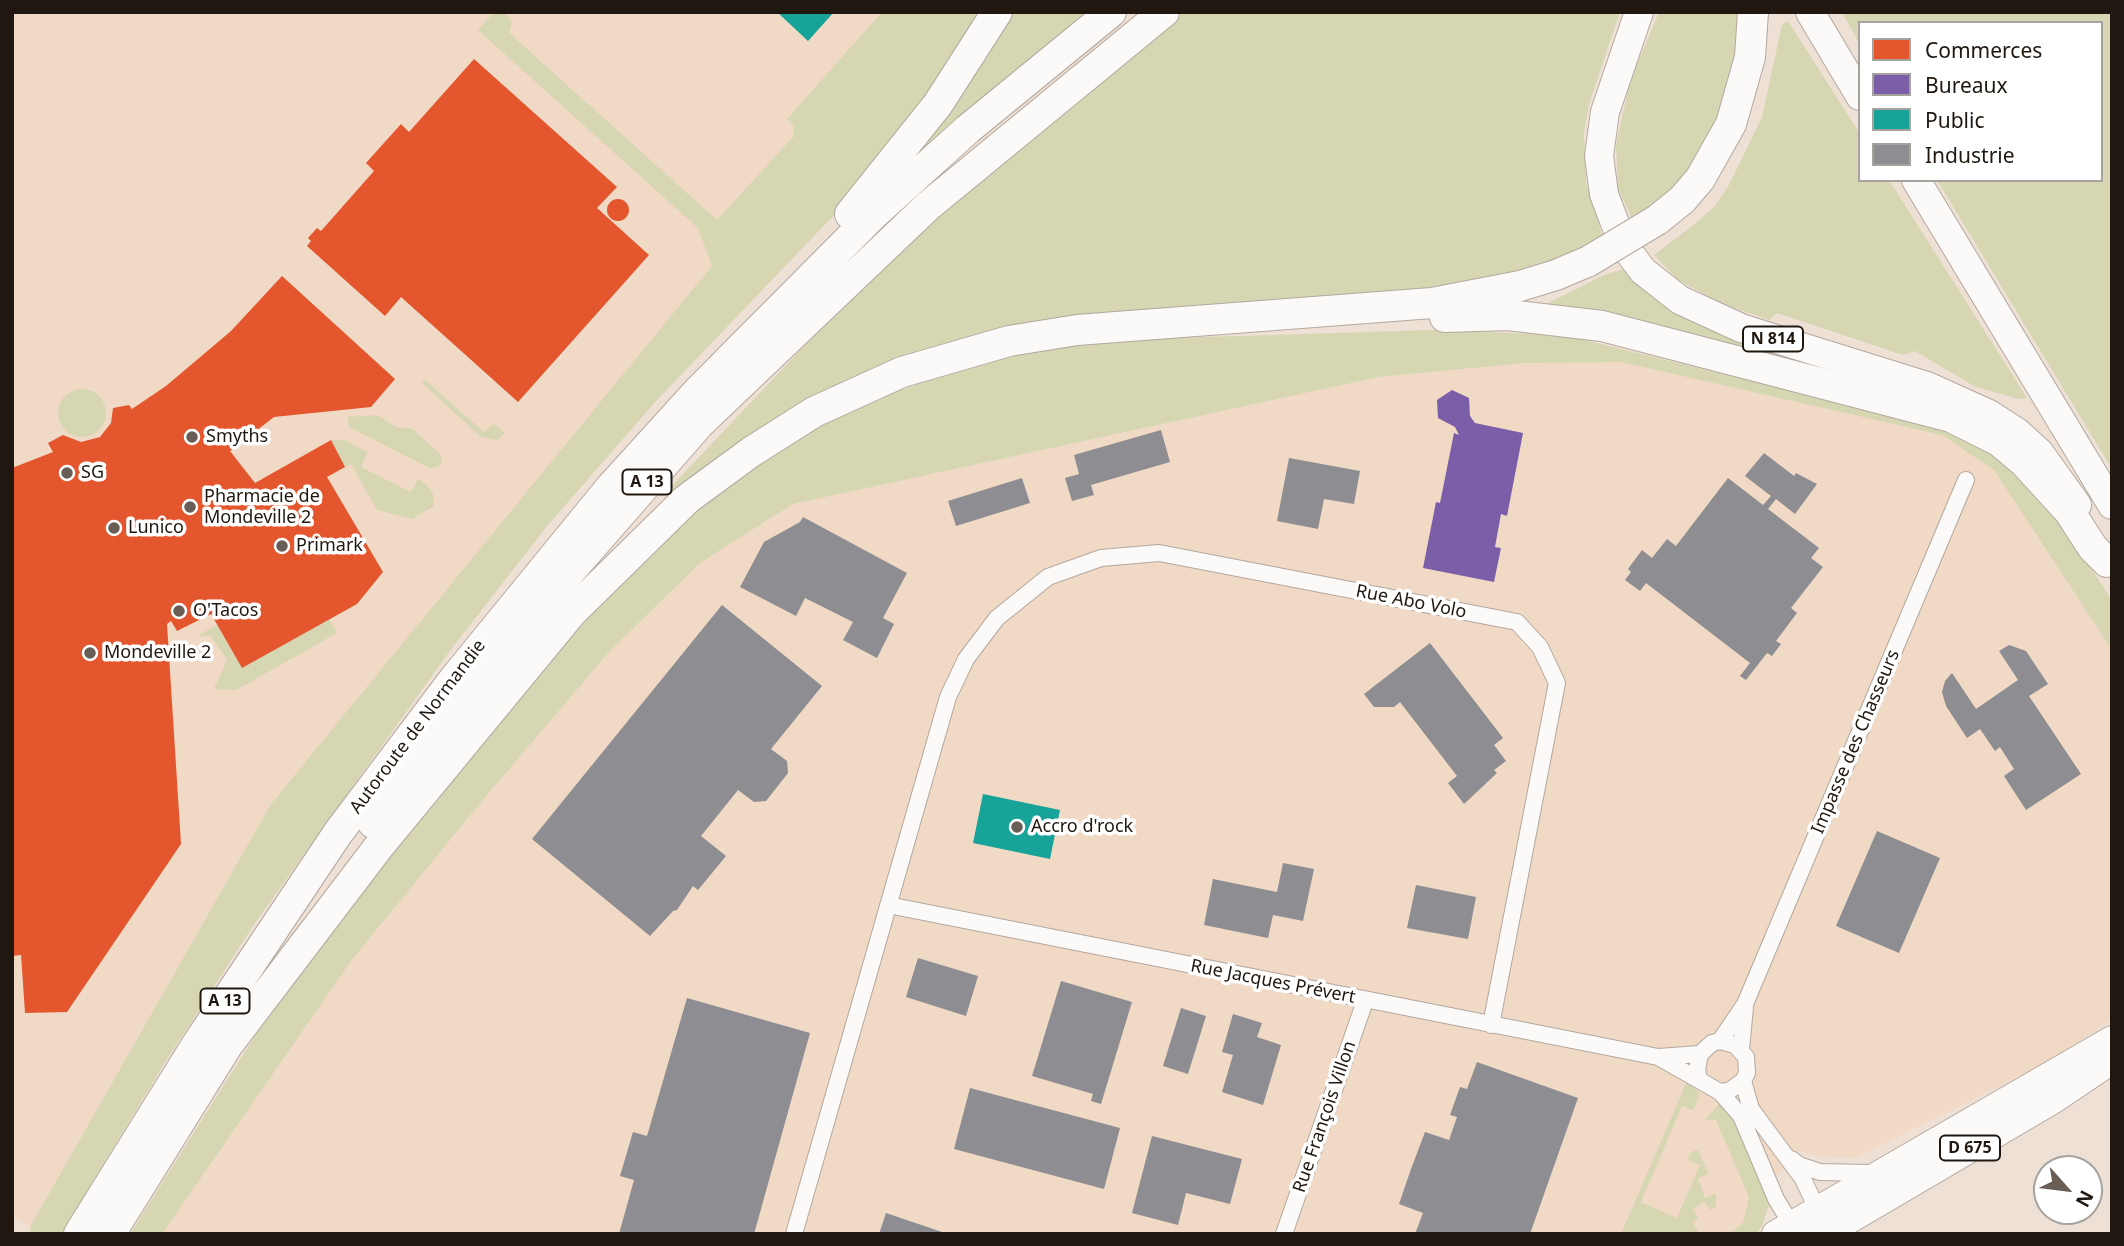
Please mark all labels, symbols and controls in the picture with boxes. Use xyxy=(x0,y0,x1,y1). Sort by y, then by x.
legend xyxy=(1858,21,2103,182)
text: Commerces xyxy=(1925,36,2042,64)
text: Bureaux xyxy=(1925,71,2008,99)
text: Public xyxy=(1925,106,1985,134)
text: Industrie xyxy=(1925,141,2015,169)
road number: N 814 xyxy=(1743,326,1803,352)
place label: Smyths xyxy=(206,426,268,448)
marker: Smyths xyxy=(184,429,200,445)
place label: SG xyxy=(81,462,104,484)
marker: SG xyxy=(59,465,75,481)
road number: A 13 xyxy=(622,470,672,495)
place label: Pharmacie de Mondeville 2 xyxy=(204,486,320,528)
marker: Pharmacie de Mondeville 2 xyxy=(182,499,198,515)
place label: Lunico xyxy=(128,517,184,539)
marker: Lunico xyxy=(106,520,122,536)
place label: Primark xyxy=(296,535,363,557)
marker: Primark xyxy=(274,538,290,554)
street label: Rue Abo Volo xyxy=(1354,581,1468,623)
place label: O'Tacos xyxy=(193,600,258,622)
marker: O'Tacos xyxy=(171,603,187,619)
street label: Autoroute de Normandie xyxy=(346,636,490,818)
place label: Mondeville 2 xyxy=(104,642,211,664)
marker: Mondeville 2 xyxy=(82,645,98,661)
street label: Impasse des Chasseurs xyxy=(1807,647,1905,837)
place label: Accro d'rock xyxy=(1031,816,1133,838)
marker: Accro d'rock xyxy=(1009,819,1025,835)
street label: Rue Jacques Prévert xyxy=(1189,955,1357,1009)
road number: A 13 xyxy=(201,988,250,1014)
street label: Rue François Villon xyxy=(1289,1038,1361,1196)
road number: D 675 xyxy=(1940,1136,2000,1160)
north arrow xyxy=(2033,1155,2103,1225)
text: N xyxy=(2070,1186,2100,1212)

